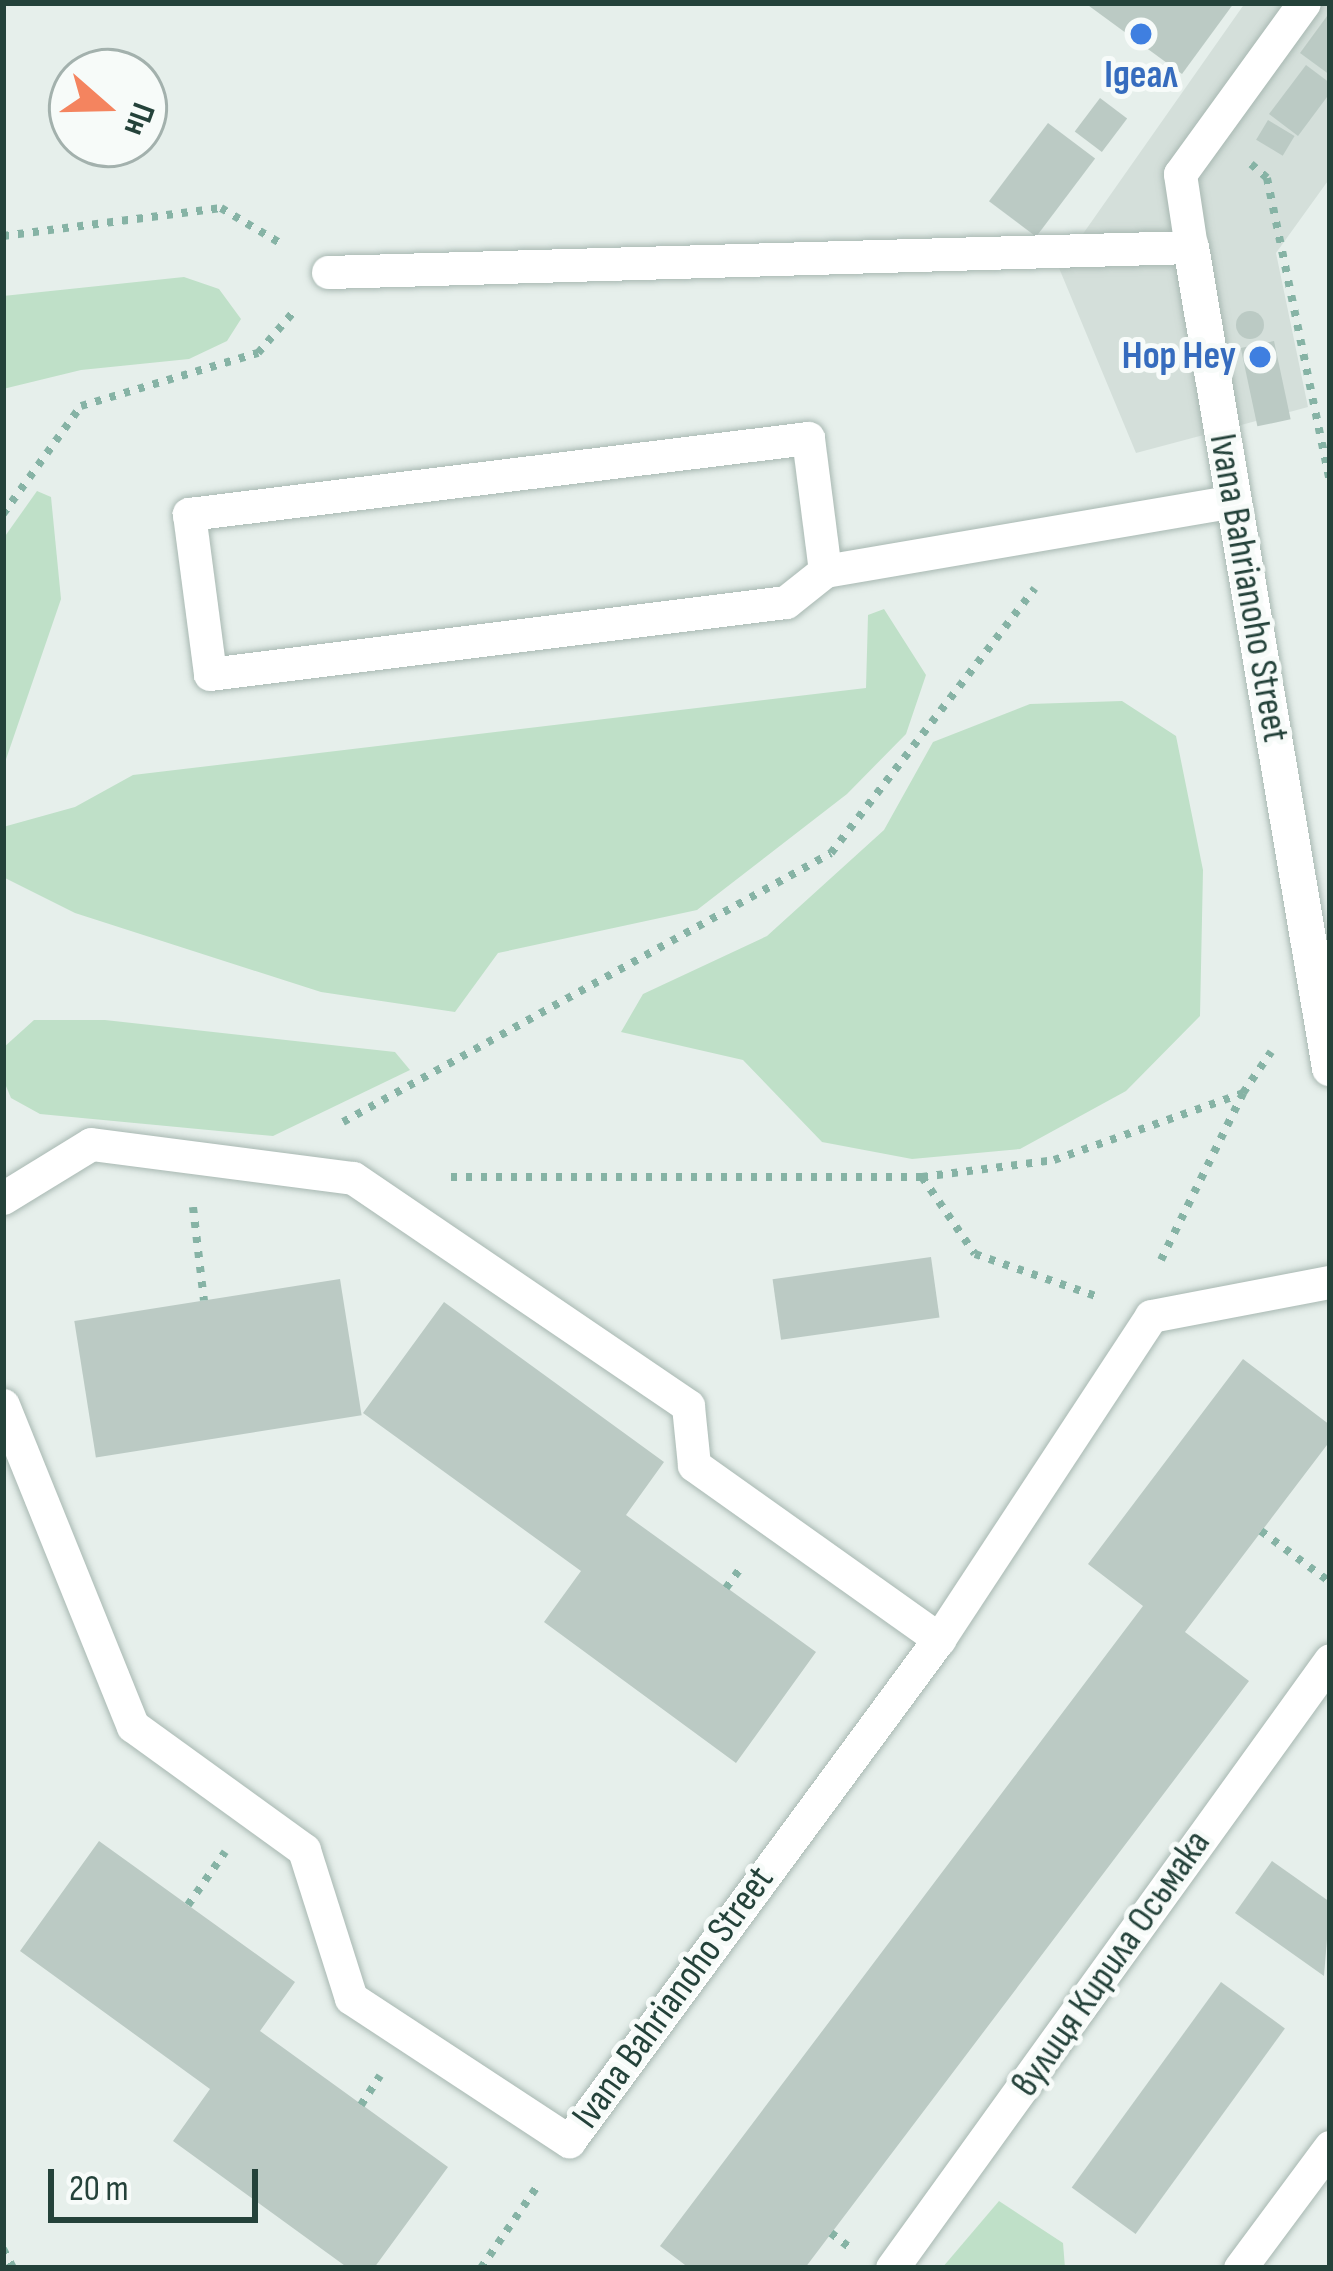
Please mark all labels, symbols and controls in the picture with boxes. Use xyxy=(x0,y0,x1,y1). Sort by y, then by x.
marker: Ідеал xyxy=(1128,21,1154,47)
north arrow xyxy=(48,48,168,168)
place label: Ідеал xyxy=(1104,53,1178,99)
text: Пн xyxy=(115,97,163,141)
place label: Hop Hey xyxy=(1122,334,1236,380)
marker: Hop Hey xyxy=(1247,344,1273,370)
street label: Ivana Bahrianoho Street xyxy=(1198,430,1298,746)
street label: вулиця Кирила Осьмака xyxy=(1003,1822,1221,2106)
street label: Ivana Bahrianoho Street xyxy=(563,1858,785,2138)
scale bar xyxy=(54,2145,264,2219)
text: 20 m xyxy=(69,2168,129,2211)

